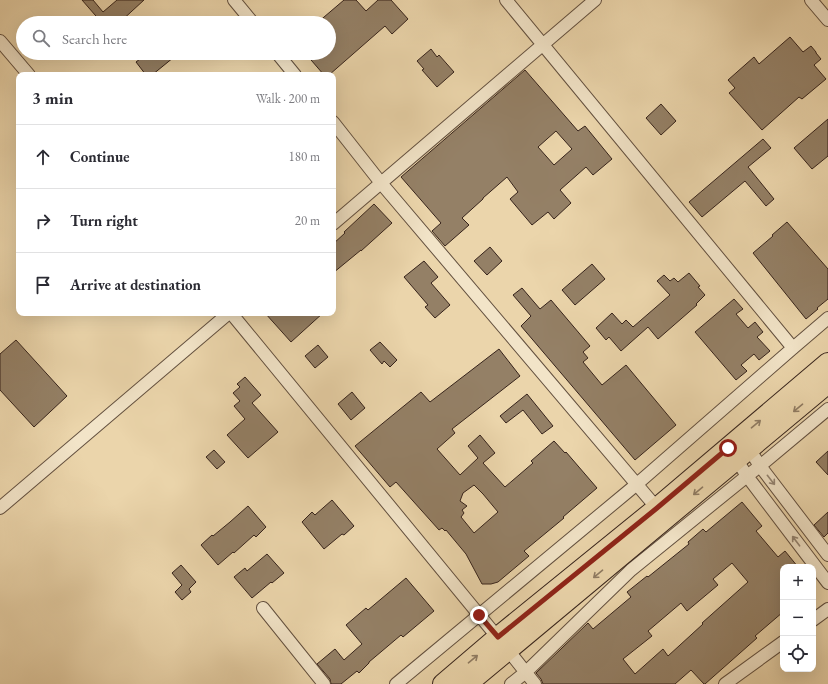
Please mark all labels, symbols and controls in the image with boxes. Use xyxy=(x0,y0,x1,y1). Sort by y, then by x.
search box xyxy=(16,16,336,60)
icon: search xyxy=(30,27,52,49)
text: Search here xyxy=(62,29,127,48)
text: 3 min xyxy=(32,87,73,109)
text: Walk · 200 m xyxy=(256,90,320,107)
icon: ahead xyxy=(32,146,54,168)
text: Continue xyxy=(70,147,130,166)
text: 180 m xyxy=(289,148,320,165)
icon: right xyxy=(32,210,54,232)
text: Turn right xyxy=(70,211,138,230)
text: 20 m xyxy=(295,212,320,229)
icon: arrive xyxy=(32,274,54,296)
text: Arrive at destination xyxy=(70,275,201,294)
one-way arrow xyxy=(793,403,803,412)
one-way arrow xyxy=(751,419,761,428)
route start xyxy=(719,439,737,457)
one-way arrow xyxy=(767,475,775,486)
one-way arrow xyxy=(693,487,704,496)
one-way arrow xyxy=(792,536,800,547)
map controls xyxy=(780,564,816,672)
button: + xyxy=(780,564,816,600)
one-way arrow xyxy=(593,570,604,579)
button: − xyxy=(780,600,816,636)
route end xyxy=(470,606,488,624)
button: locate xyxy=(780,636,816,672)
one-way arrow xyxy=(467,654,478,663)

